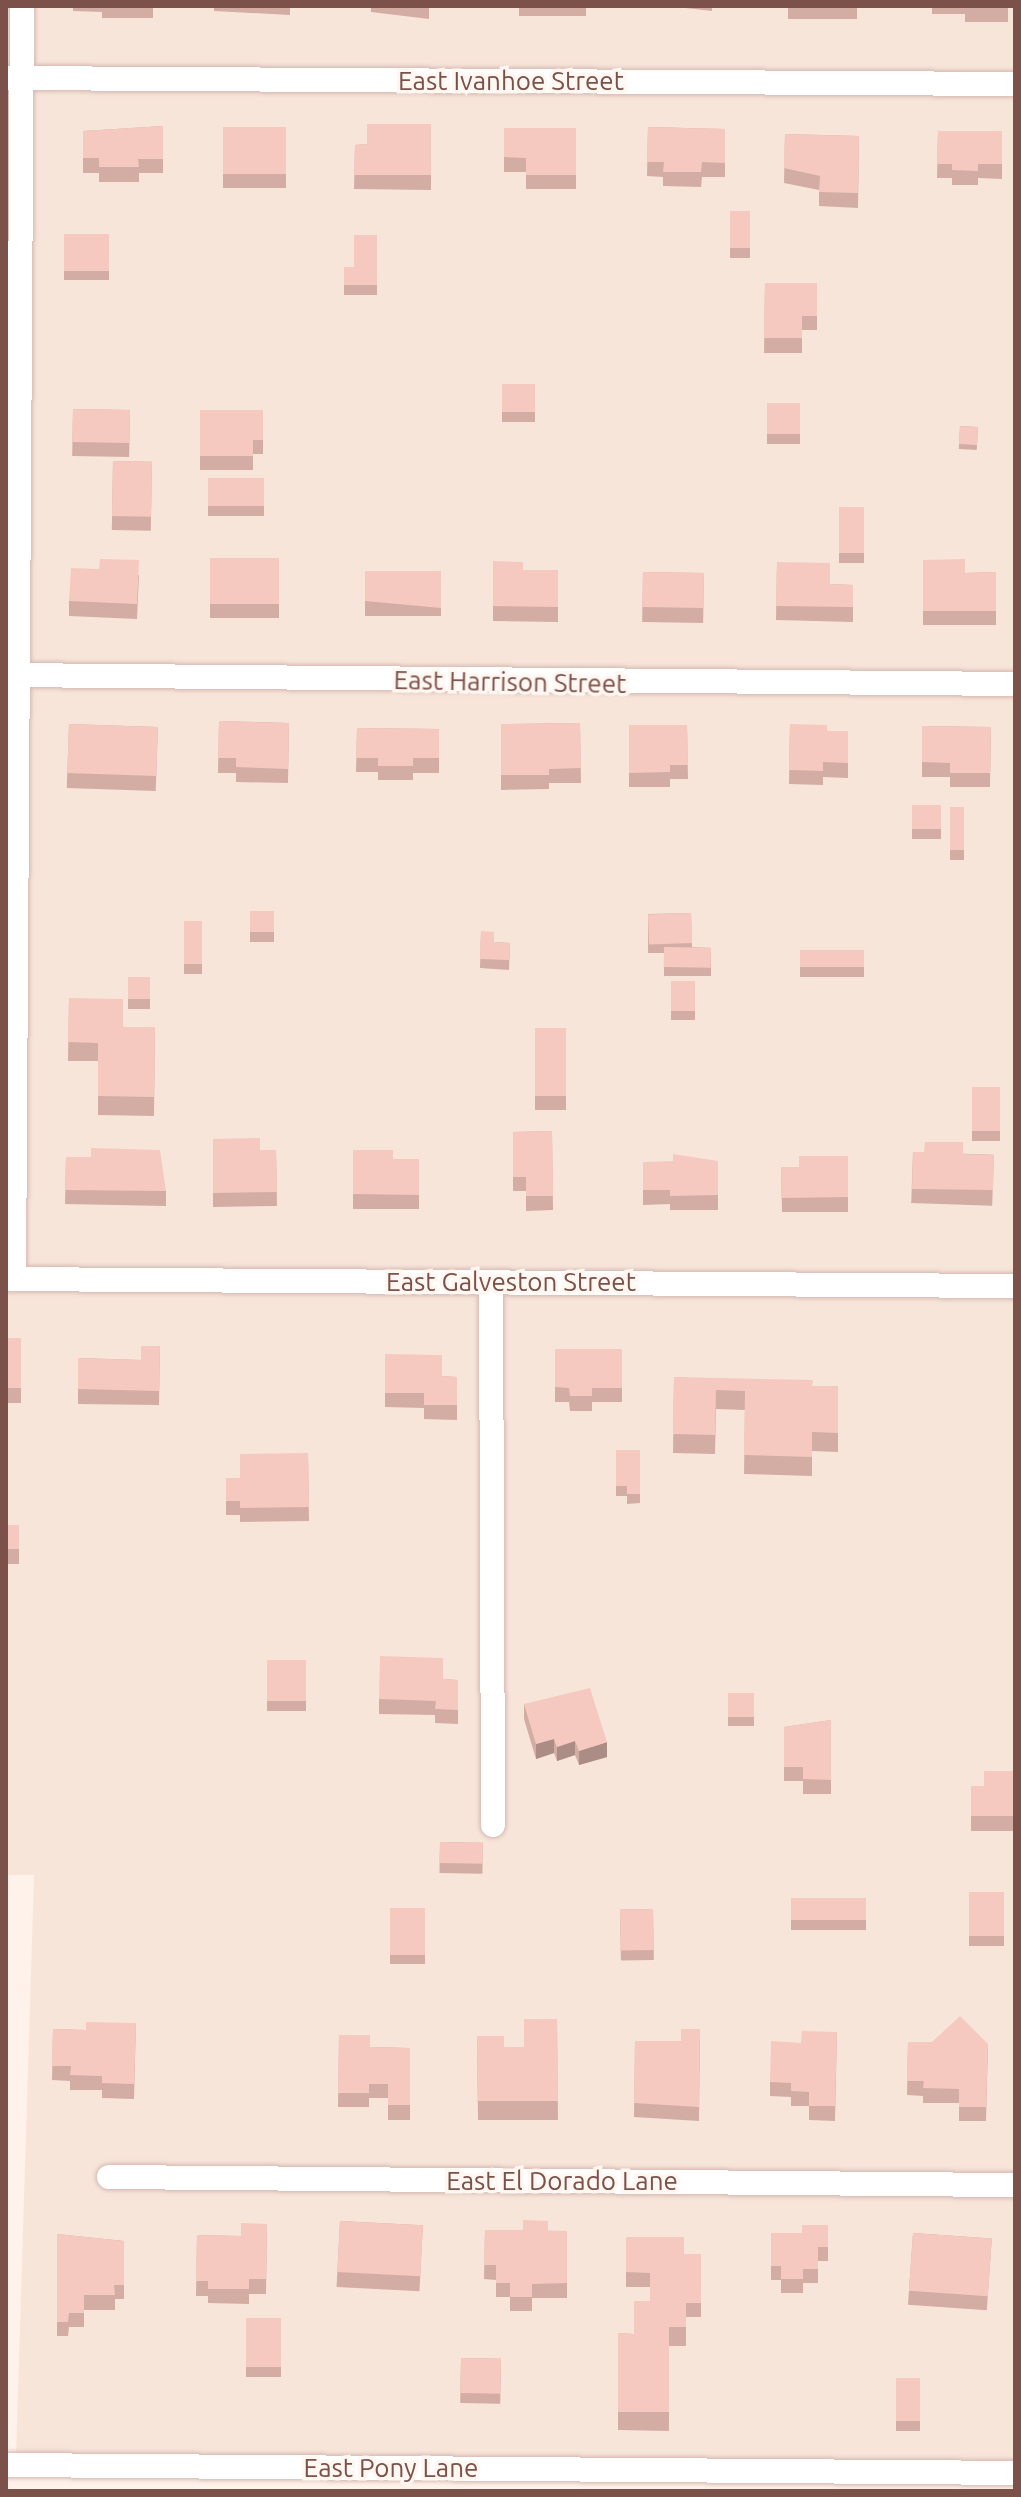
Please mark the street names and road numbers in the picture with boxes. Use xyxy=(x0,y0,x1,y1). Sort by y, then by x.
street label: East Ivanhoe Street xyxy=(398,65,624,97)
street label: East Harrison Street xyxy=(393,664,627,700)
street label: East Galveston Street xyxy=(386,1266,636,1298)
street label: East El Dorado Lane xyxy=(446,2165,678,2197)
street label: East Pony Lane xyxy=(304,2452,478,2484)

